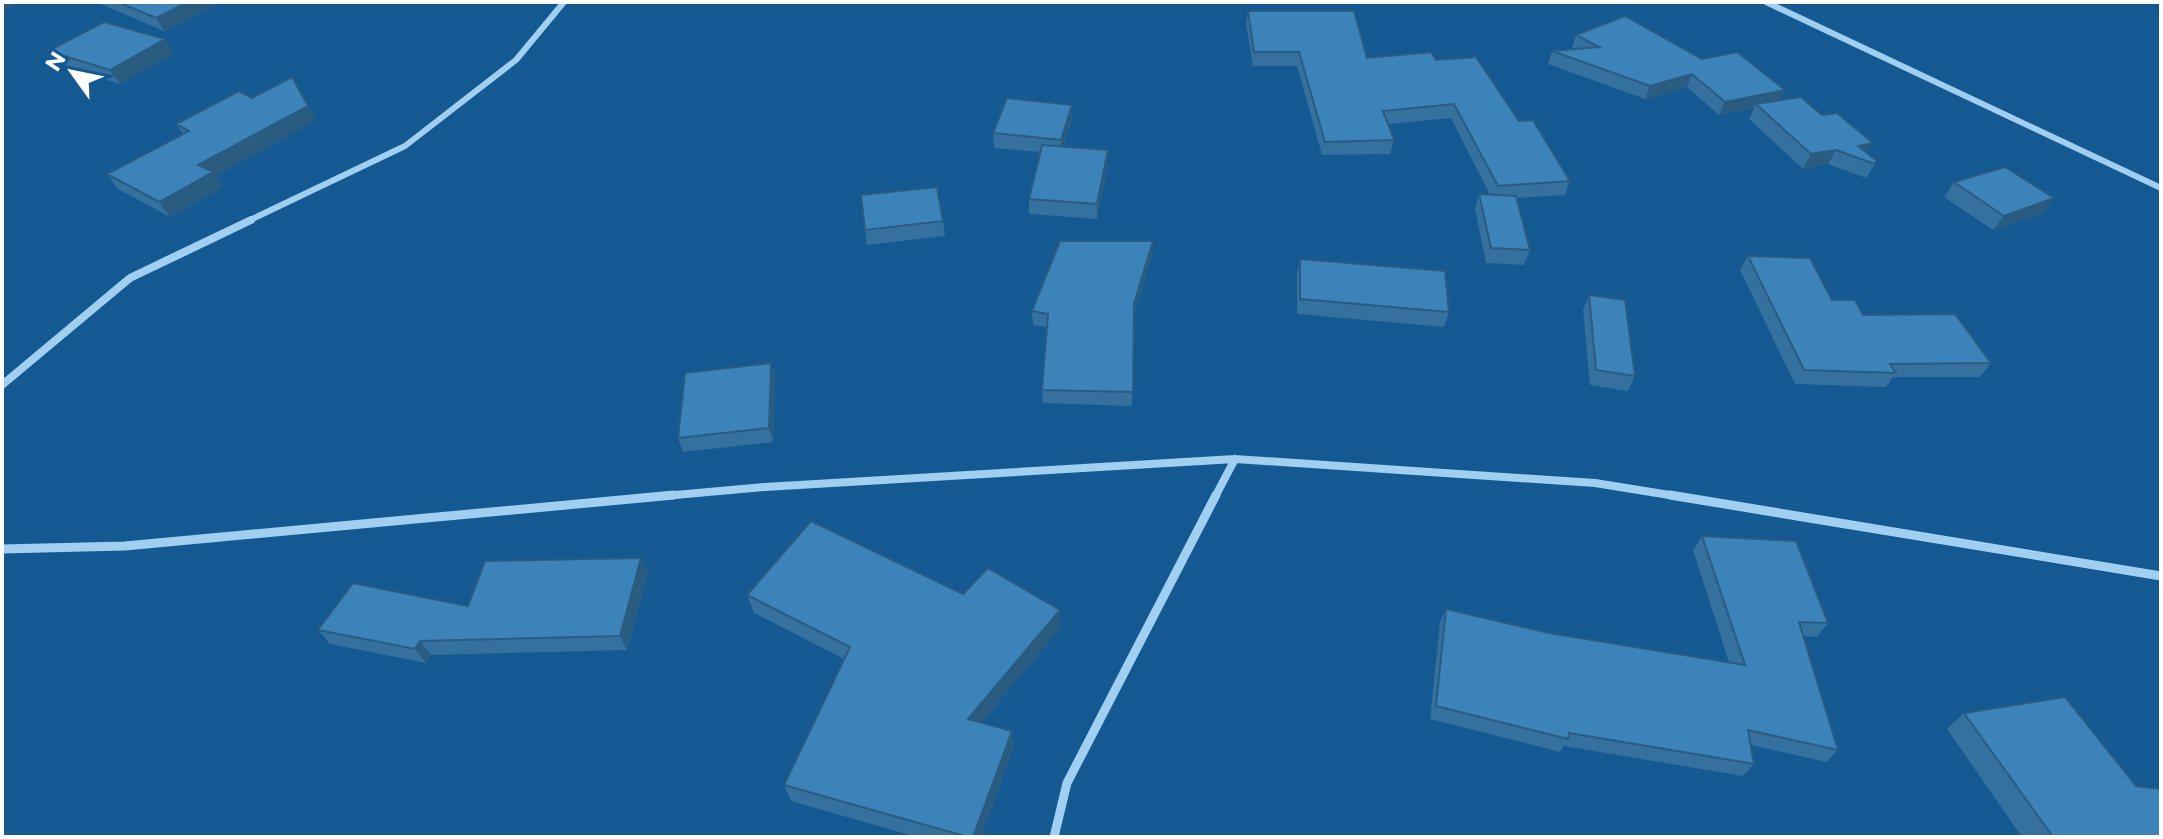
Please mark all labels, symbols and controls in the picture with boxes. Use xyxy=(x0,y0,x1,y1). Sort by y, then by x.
north arrow xyxy=(32,32,112,112)
text: N xyxy=(39,47,72,76)

